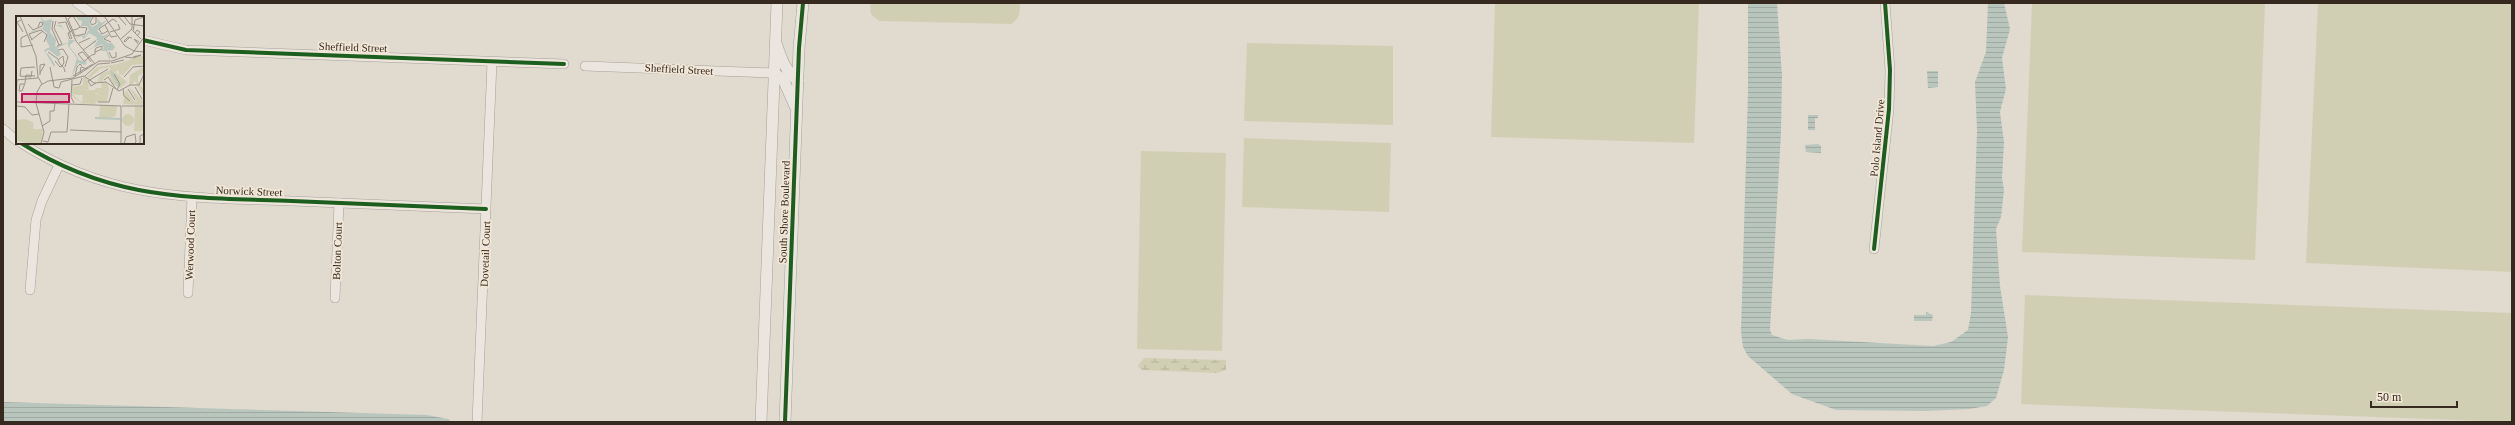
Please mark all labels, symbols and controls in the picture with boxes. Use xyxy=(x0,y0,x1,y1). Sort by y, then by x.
inset map xyxy=(16,16,144,144)
street label: Sheffield Street xyxy=(319,40,387,54)
street label: Sheffield Street xyxy=(644,61,714,77)
street label: Polo Island Drive xyxy=(1868,99,1886,177)
street label: South Shore Boulevard xyxy=(776,160,792,264)
street label: Norwick Street xyxy=(215,184,283,198)
street label: Werwood Court xyxy=(183,210,197,280)
street label: Dovetail Court xyxy=(478,221,492,287)
street label: Bolton Court xyxy=(330,222,344,280)
scale bar xyxy=(2371,383,2457,409)
text: 50 m xyxy=(2377,390,2402,404)

